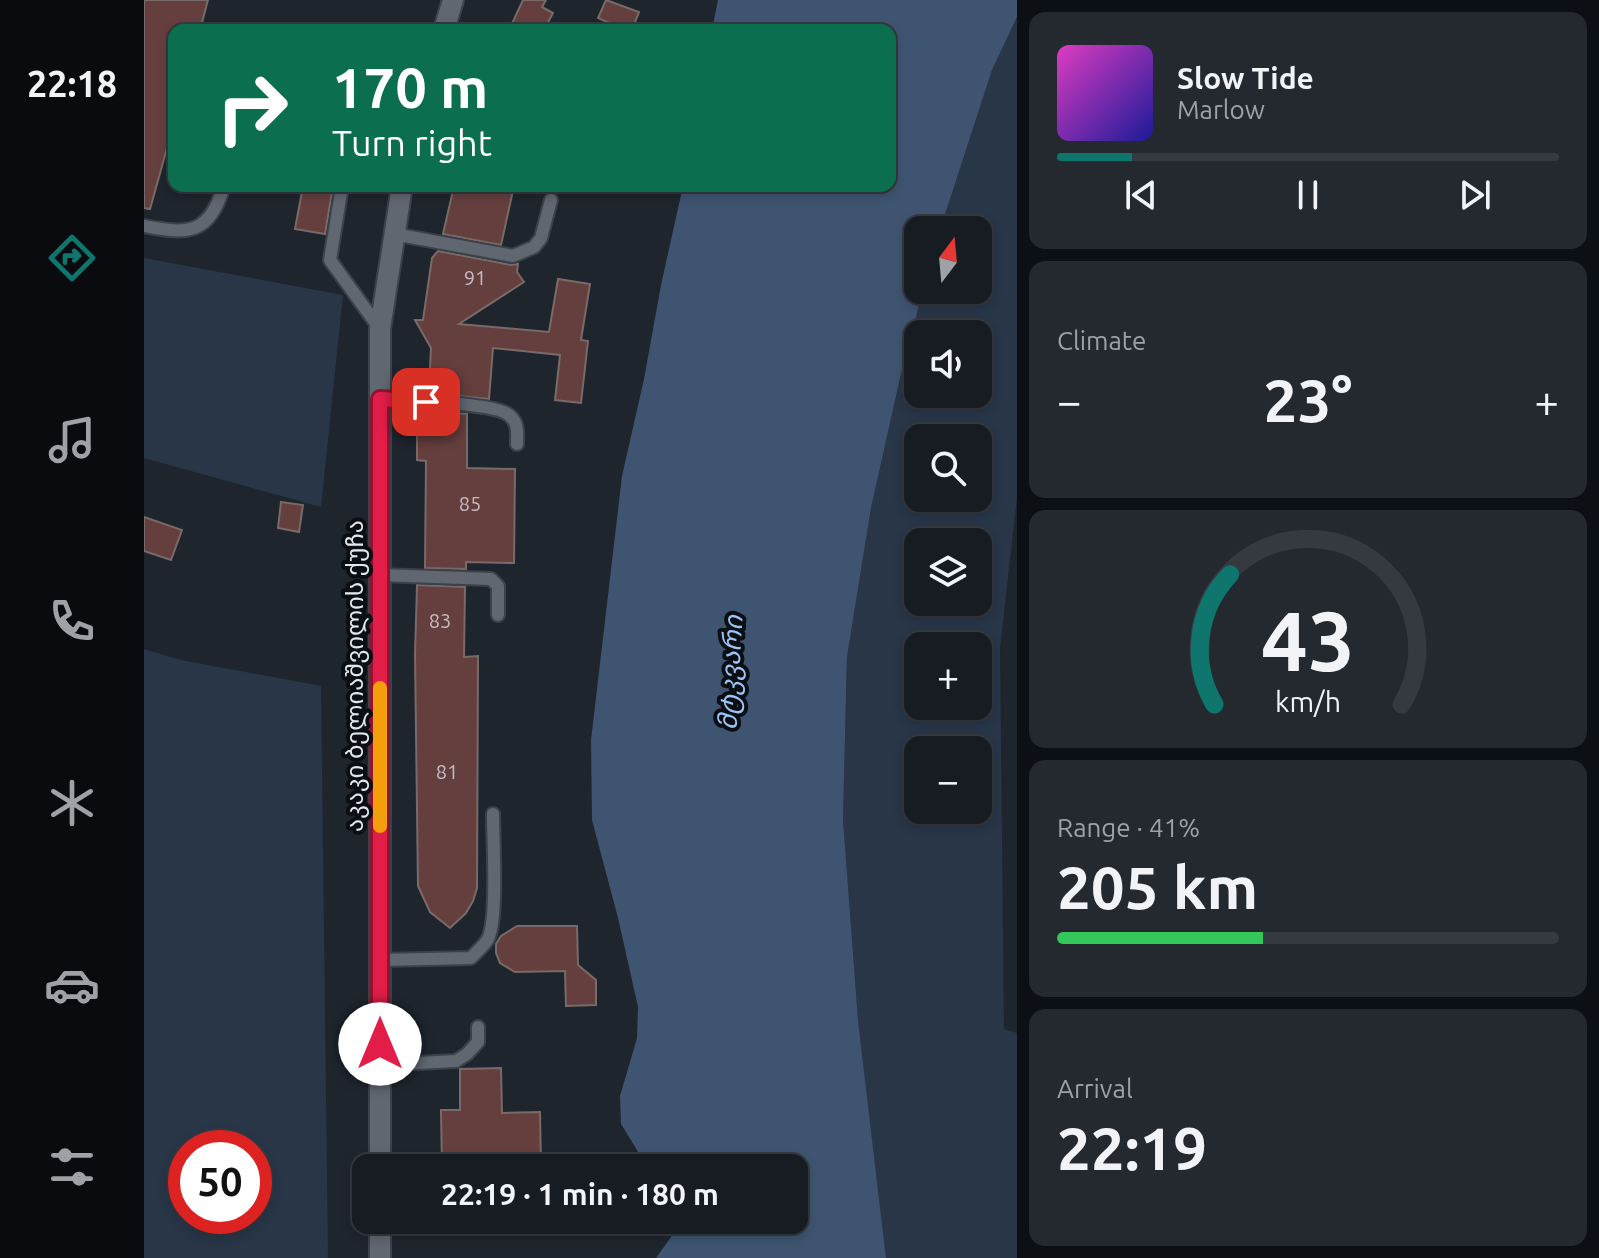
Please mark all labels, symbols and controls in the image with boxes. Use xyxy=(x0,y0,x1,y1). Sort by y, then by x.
icon: right xyxy=(200,56,304,160)
text: 170 m xyxy=(332,56,488,119)
text: Slow Tide xyxy=(1177,61,1314,95)
text: 22:18 xyxy=(27,63,117,104)
text: Marlow xyxy=(1177,95,1265,124)
text: Turn right xyxy=(332,122,492,163)
icon: previous xyxy=(1119,173,1163,217)
icon: pause xyxy=(1286,173,1330,217)
icon: next xyxy=(1453,173,1497,217)
north arrow xyxy=(904,216,992,304)
map controls xyxy=(904,216,992,824)
icon: directions xyxy=(44,230,100,286)
house number: 91 xyxy=(464,266,486,289)
button: sound xyxy=(904,320,992,408)
text: Climate xyxy=(1057,326,1146,355)
text: 23° xyxy=(1264,366,1352,433)
pin xyxy=(392,368,460,436)
text: − xyxy=(1057,376,1082,425)
text: + xyxy=(1534,376,1559,425)
icon: arrive xyxy=(404,380,448,424)
icon: music xyxy=(44,412,100,468)
button: search xyxy=(904,424,992,512)
house number: 85 xyxy=(459,492,481,515)
street label: აკაკი ბელიაშვილის ქუჩა xyxy=(341,520,369,832)
button: layers xyxy=(904,528,992,616)
icon: phone xyxy=(44,593,100,649)
text: 43 xyxy=(1261,593,1355,687)
house number: 83 xyxy=(429,609,451,632)
water label: მტკვარი xyxy=(713,614,750,731)
button: + xyxy=(904,632,992,720)
text: km/h xyxy=(1275,685,1341,717)
button: − xyxy=(904,736,992,824)
house number: 81 xyxy=(436,760,458,783)
icon: climate xyxy=(44,775,100,831)
text: Range · 41% xyxy=(1057,813,1200,842)
text: 205 km xyxy=(1057,853,1258,920)
icon: car xyxy=(44,957,100,1013)
position arrow xyxy=(338,1002,422,1086)
text: Arrival xyxy=(1057,1074,1133,1103)
text: 22:19 xyxy=(1057,1114,1207,1181)
speed limit sign: 50 xyxy=(168,1130,272,1234)
icon: filters xyxy=(44,1139,100,1195)
text: 22:19 · 1 min · 180 m xyxy=(441,1177,719,1211)

